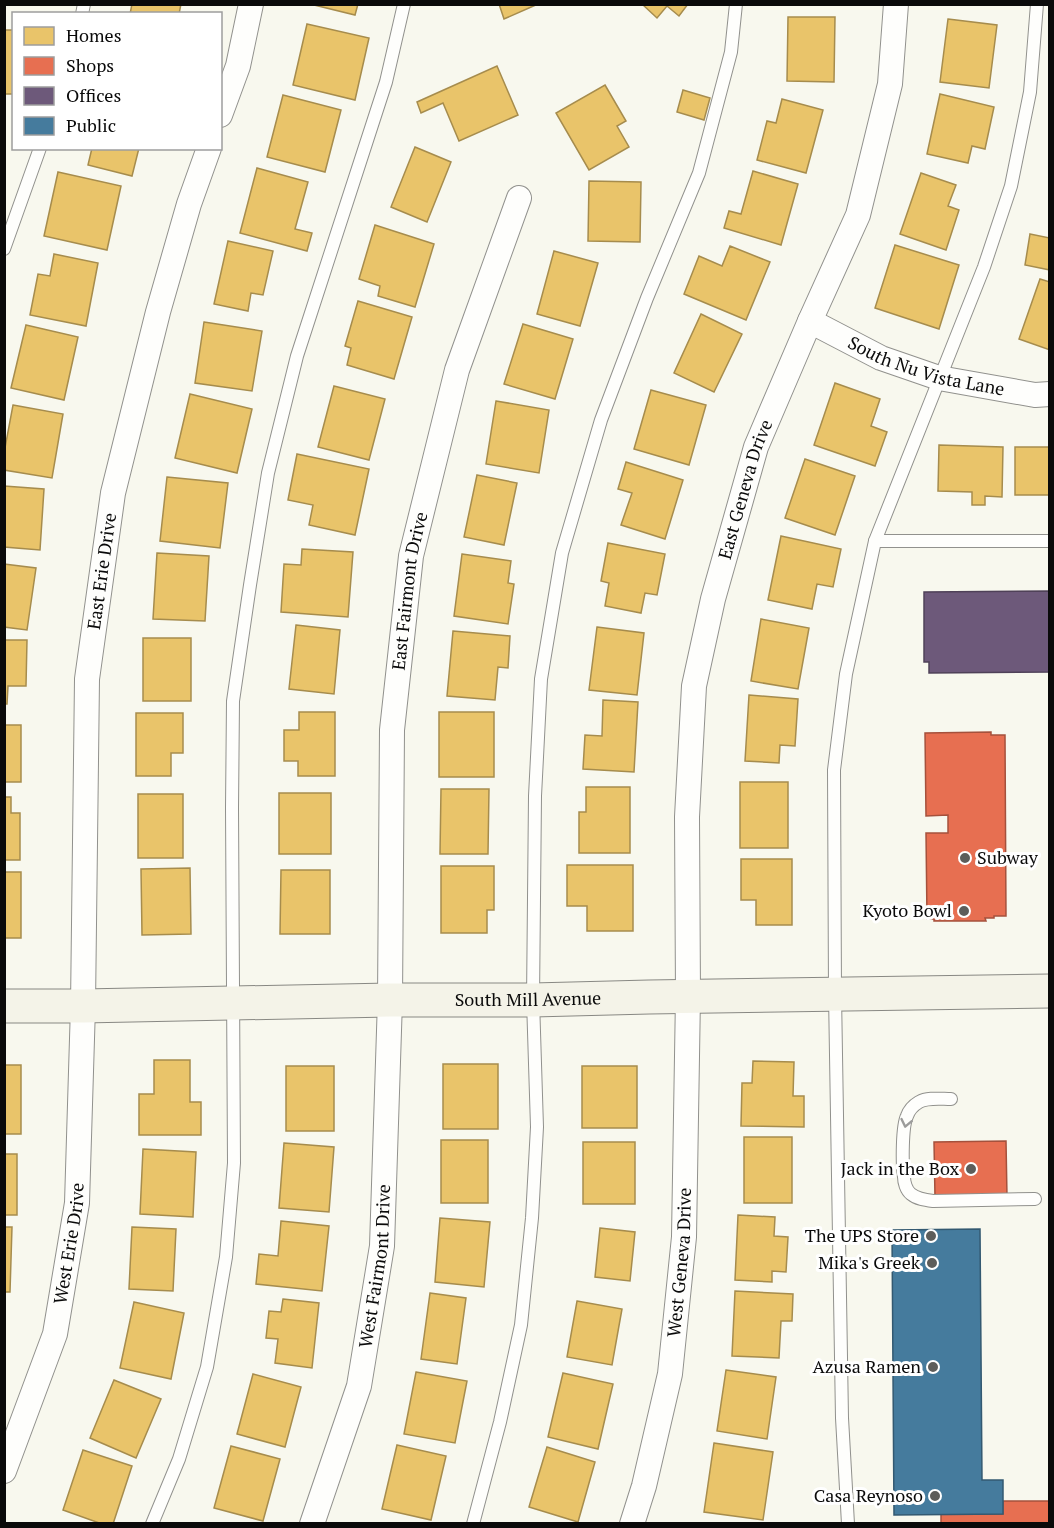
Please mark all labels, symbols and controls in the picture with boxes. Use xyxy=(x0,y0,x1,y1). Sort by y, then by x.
legend xyxy=(12,12,222,150)
text: Homes xyxy=(66,23,121,47)
text: Shops xyxy=(66,53,114,77)
text: Offices xyxy=(66,83,121,107)
text: Public xyxy=(66,113,116,137)
street label: South Nu Vista Lane xyxy=(844,330,1007,400)
street label: East Geneva Drive xyxy=(712,416,777,562)
street label: East Fairmont Drive xyxy=(386,509,433,671)
street label: East Erie Drive xyxy=(81,511,121,631)
place label: Subway xyxy=(977,845,1039,869)
marker: Subway xyxy=(958,851,972,865)
place label: Kyoto Bowl xyxy=(863,898,952,922)
marker: Kyoto Bowl xyxy=(957,904,971,918)
street label: South Mill Avenue xyxy=(455,985,601,1011)
one-way arrow xyxy=(901,1118,914,1128)
place label: Jack in the Box xyxy=(840,1156,960,1180)
marker: Jack in the Box xyxy=(964,1162,978,1176)
street label: West Erie Drive xyxy=(47,1182,89,1306)
street label: West Fairmont Drive xyxy=(352,1184,395,1350)
street label: West Geneva Drive xyxy=(661,1187,696,1338)
place label: The UPS Store xyxy=(805,1223,919,1247)
marker: The UPS Store xyxy=(924,1229,938,1243)
place label: Mika's Greek xyxy=(818,1250,921,1274)
marker: Mika's Greek xyxy=(925,1256,939,1270)
place label: Azusa Ramen xyxy=(812,1354,921,1378)
marker: Azusa Ramen xyxy=(926,1360,940,1374)
place label: Casa Reynoso xyxy=(814,1483,923,1507)
marker: Casa Reynoso xyxy=(928,1489,942,1503)

